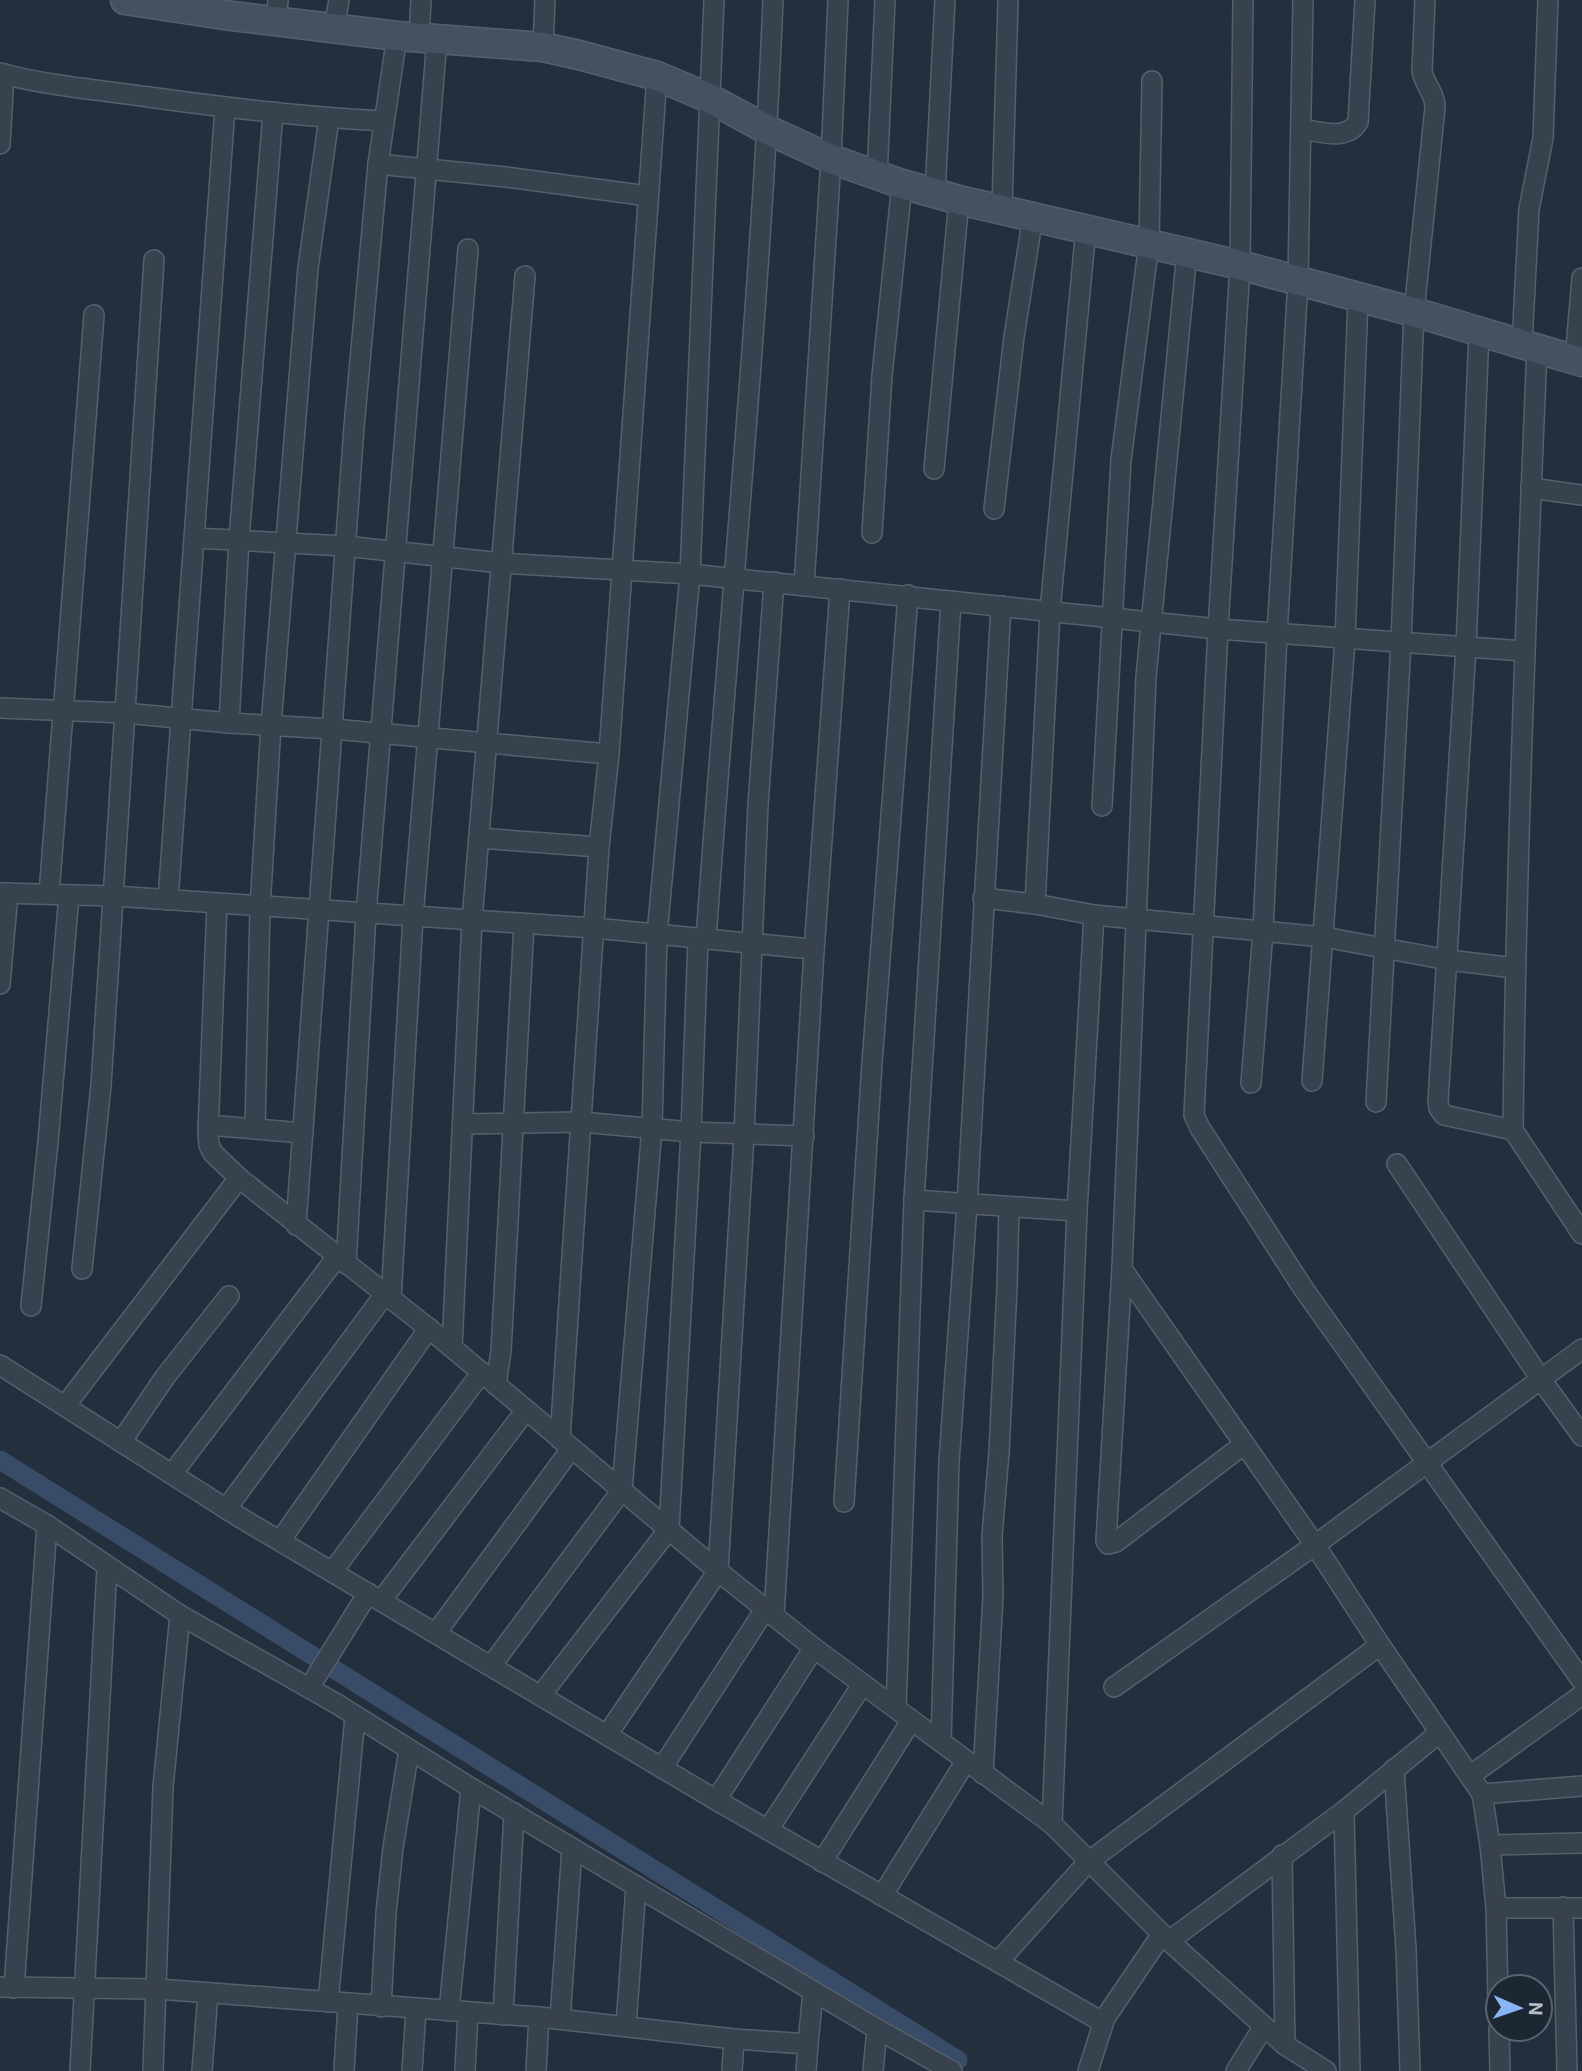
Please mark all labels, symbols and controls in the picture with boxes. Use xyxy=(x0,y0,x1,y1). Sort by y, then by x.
north arrow xyxy=(1484,1973,1554,2043)
text: N xyxy=(1524,2001,1547,2016)

